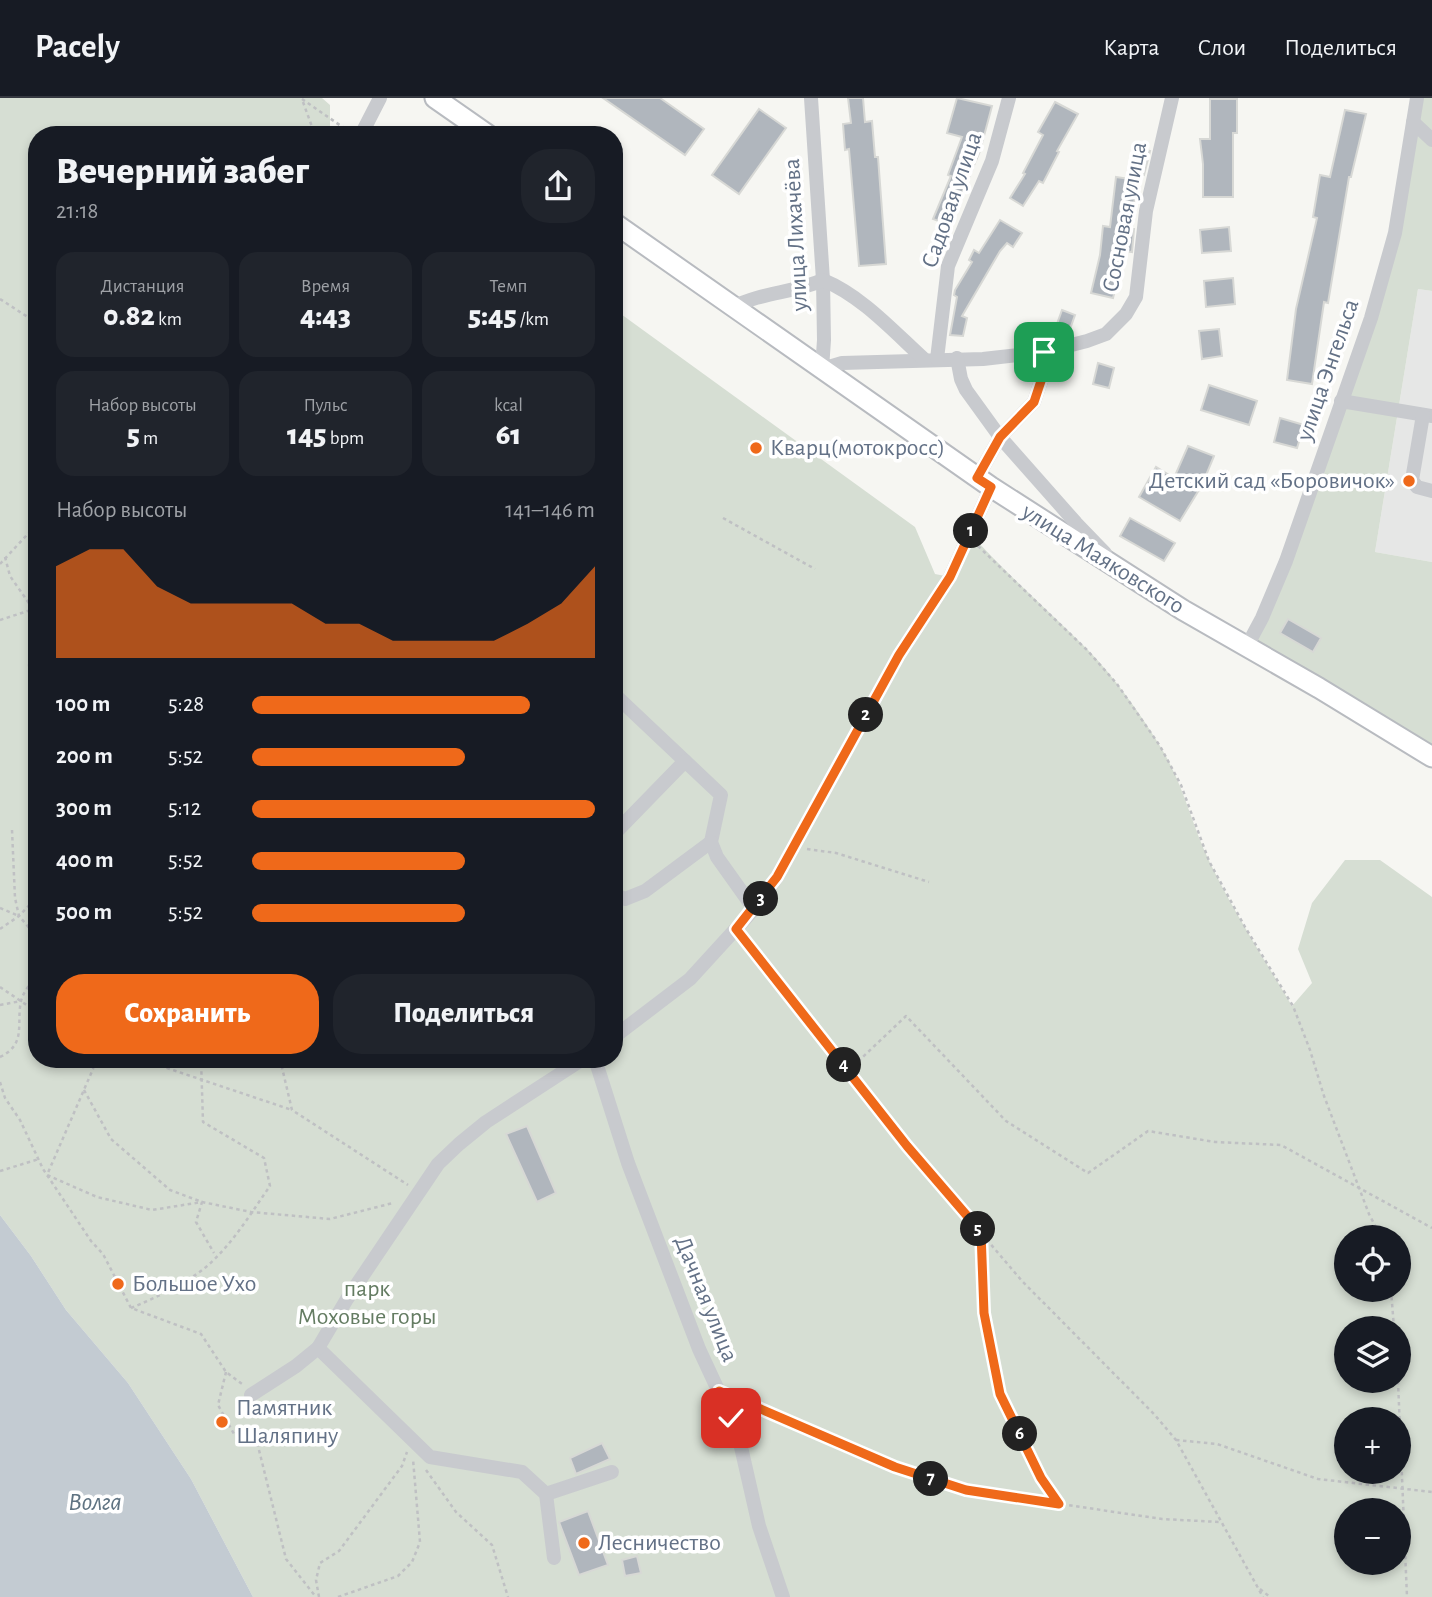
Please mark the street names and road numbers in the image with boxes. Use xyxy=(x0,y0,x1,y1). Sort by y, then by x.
street label: Садовая улица xyxy=(918,129,986,271)
street label: Сосновая улица xyxy=(1099,140,1151,294)
street label: улица Лихачёва xyxy=(780,158,812,313)
street label: улица Энгельса xyxy=(1292,296,1363,445)
street label: улица Маяковского xyxy=(1017,499,1188,619)
street label: Дачная улица xyxy=(670,1233,742,1365)

